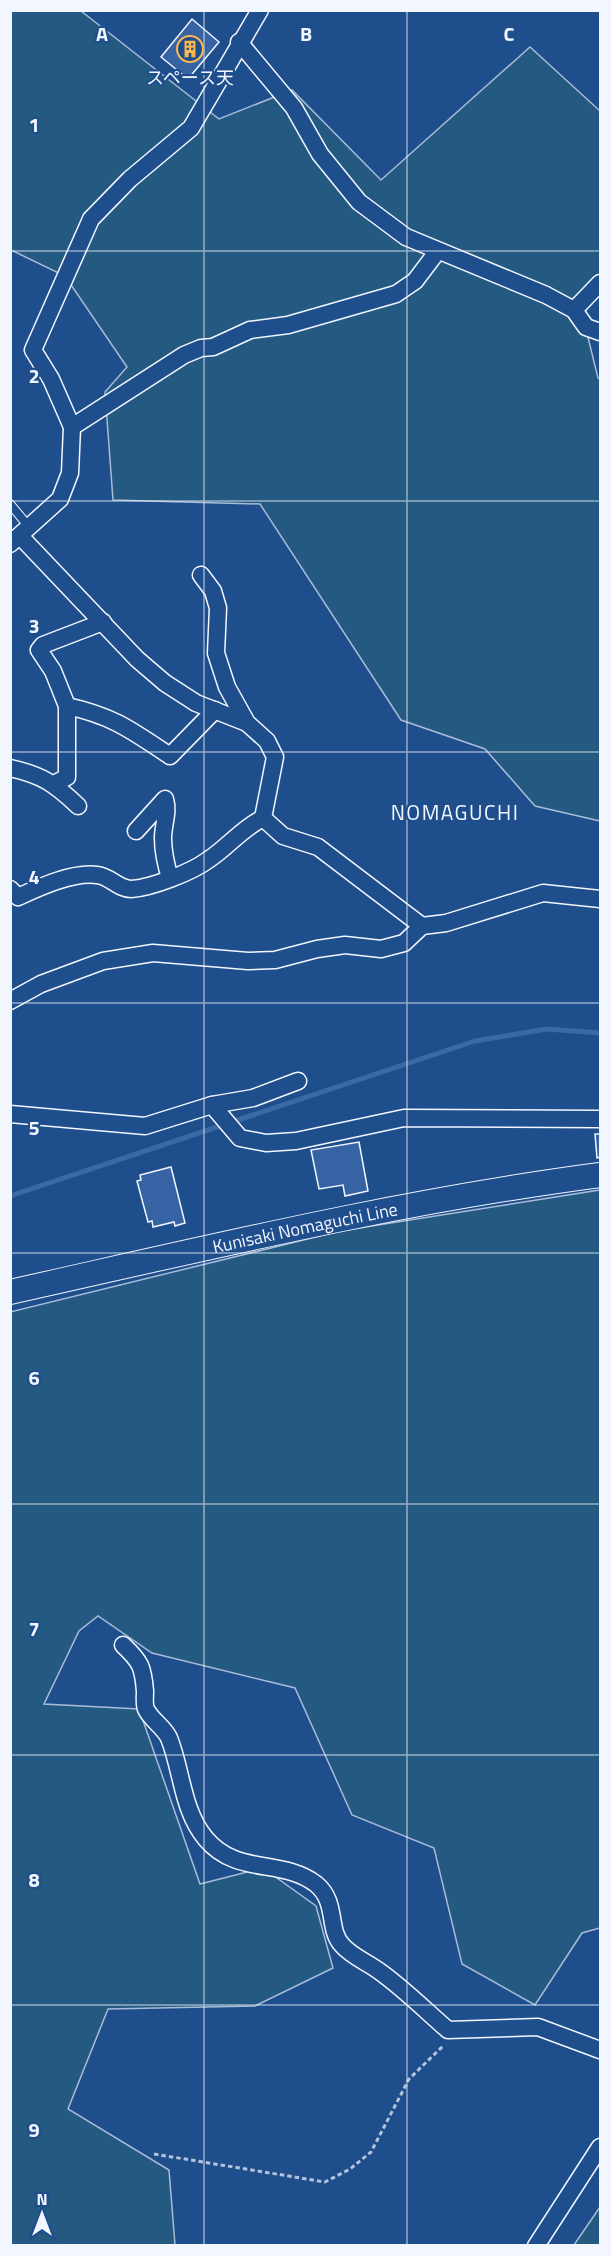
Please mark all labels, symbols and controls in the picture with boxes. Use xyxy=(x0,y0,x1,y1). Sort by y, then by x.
text: A xyxy=(96,18,108,49)
text: B xyxy=(300,18,312,49)
text: C xyxy=(504,18,515,49)
building icon: スペース天 xyxy=(175,34,205,64)
place label: スペース天 xyxy=(146,64,234,91)
text: 1 xyxy=(28,109,40,140)
text: 2 xyxy=(28,360,40,391)
text: 3 xyxy=(28,610,40,641)
district label: NOMAGUCHI xyxy=(391,796,519,828)
text: 4 xyxy=(28,861,40,892)
text: 5 xyxy=(28,1112,40,1143)
street label: Kunisaki Nomaguchi Line xyxy=(210,1195,400,1260)
text: 6 xyxy=(28,1362,40,1393)
text: 7 xyxy=(28,1613,40,1644)
text: 8 xyxy=(28,1864,40,1895)
text: 9 xyxy=(28,2114,40,2145)
north arrow xyxy=(12,2184,72,2244)
text: N xyxy=(36,2187,48,2211)

